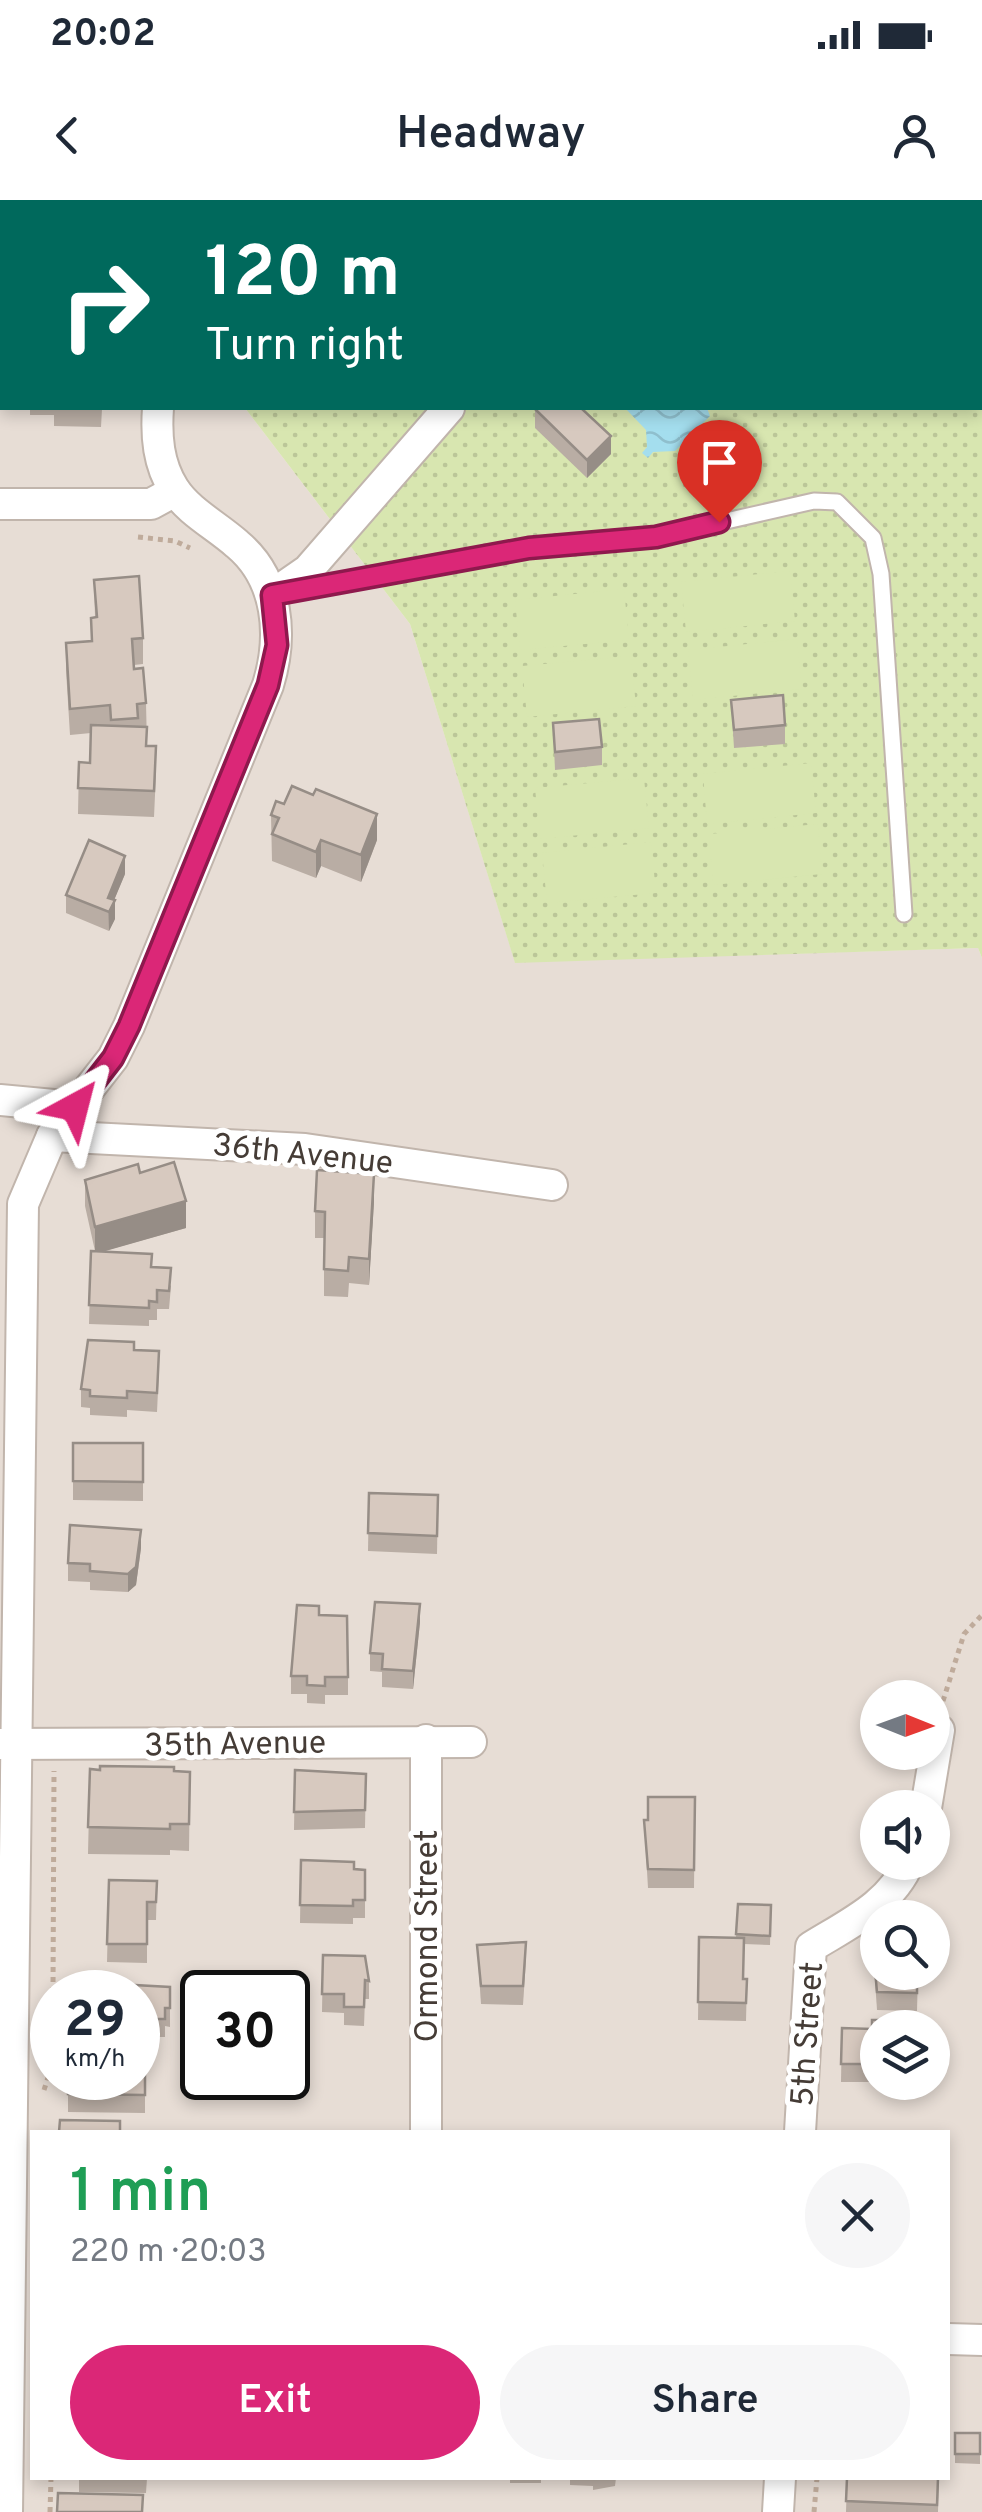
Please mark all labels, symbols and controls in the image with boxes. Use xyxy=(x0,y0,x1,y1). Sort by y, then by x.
text: 20:02 xyxy=(50,11,156,60)
text: Headway xyxy=(396,107,586,164)
icon: back xyxy=(40,108,95,163)
icon: person xyxy=(887,108,942,163)
text: 120 m xyxy=(205,232,401,321)
icon: right xyxy=(40,240,170,370)
text: Turn right xyxy=(205,319,404,376)
pin xyxy=(677,420,762,523)
icon: arrive xyxy=(692,435,747,490)
position arrow xyxy=(23,1055,127,1159)
street label: 36th Avenue xyxy=(211,1127,395,1185)
north arrow xyxy=(860,1680,950,1770)
map controls xyxy=(860,1680,950,2100)
street label: 35th Avenue xyxy=(144,1724,326,1768)
button: sound xyxy=(860,1790,950,1880)
street label: Ormond Street xyxy=(409,1829,449,2043)
button: search xyxy=(860,1900,950,1990)
street label: 5th Street xyxy=(784,1961,834,2108)
speed limit sign: 30 xyxy=(180,1970,310,2100)
text: 29 xyxy=(64,1991,126,2054)
button: layers xyxy=(860,2010,950,2100)
text: km/h xyxy=(65,2044,125,2076)
text: 1 min xyxy=(70,2157,211,2233)
button: close xyxy=(805,2163,910,2268)
text: 220 m · 20:03 xyxy=(70,2233,267,2273)
button: Exit xyxy=(70,2345,480,2460)
button: Share xyxy=(500,2345,910,2460)

